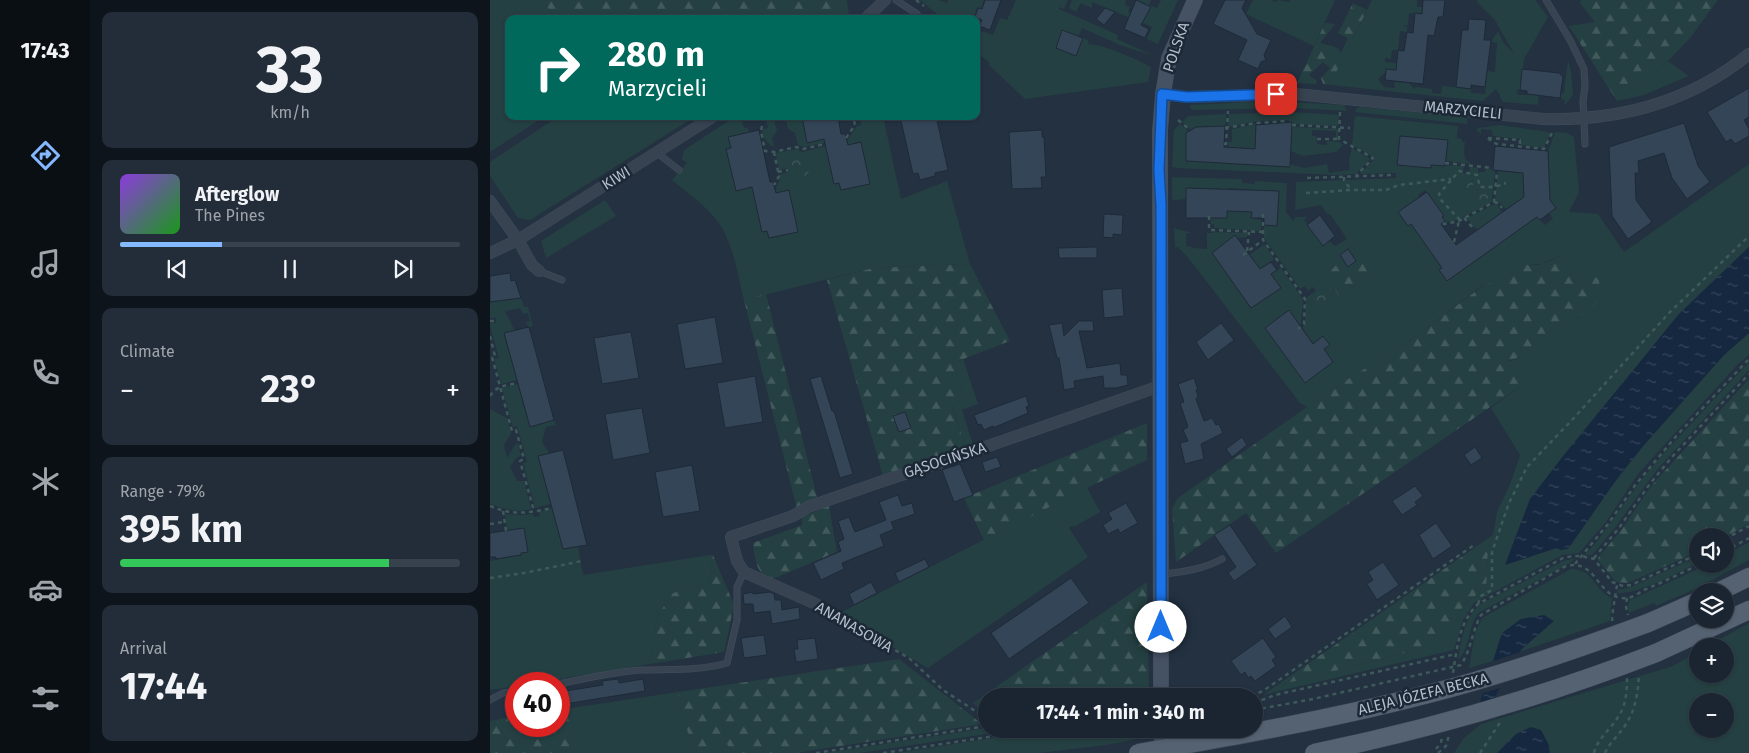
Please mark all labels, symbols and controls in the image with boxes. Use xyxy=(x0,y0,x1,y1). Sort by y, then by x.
street label: POLSKA xyxy=(1159,19,1193,74)
text: 33 xyxy=(256,31,324,109)
text: 280 m xyxy=(608,33,705,75)
icon: right xyxy=(525,35,590,100)
text: 17:43 xyxy=(20,37,70,64)
pin xyxy=(1255,73,1297,115)
text: Marzycieli xyxy=(608,75,707,102)
icon: arrive xyxy=(1262,80,1290,108)
street label: MARZYCIELI xyxy=(1423,97,1503,123)
text: km/h xyxy=(270,103,310,122)
icon: directions xyxy=(28,138,63,173)
street label: KIWI xyxy=(598,162,634,194)
text: Afterglow xyxy=(195,183,279,206)
text: The Pines xyxy=(195,206,265,225)
icon: music xyxy=(28,246,63,281)
icon: previous xyxy=(163,255,191,283)
icon: pause xyxy=(276,255,304,283)
icon: next xyxy=(389,255,417,283)
text: Climate xyxy=(120,342,175,361)
icon: phone xyxy=(28,355,63,390)
text: 23° xyxy=(261,366,320,412)
text: − xyxy=(120,374,134,407)
text: + xyxy=(446,374,460,407)
street label: GĄSOCIŃSKA xyxy=(902,438,989,482)
icon: climate xyxy=(28,464,63,499)
text: Range · 79% xyxy=(120,482,205,501)
text: 395 km xyxy=(120,506,243,552)
map controls xyxy=(1689,528,1734,738)
button: sound xyxy=(1689,528,1734,573)
icon: car xyxy=(28,572,63,607)
button: layers xyxy=(1689,583,1734,628)
street label: ANANASOWA xyxy=(812,598,896,656)
position arrow xyxy=(1134,600,1186,652)
button: + xyxy=(1689,638,1734,683)
text: Arrival xyxy=(120,639,167,658)
text: 17:44 xyxy=(120,663,207,709)
street label: ALEJA JÓZEFA BECKA xyxy=(1356,669,1490,719)
speed limit sign: 40 xyxy=(505,672,570,737)
icon: filters xyxy=(28,681,63,716)
button: − xyxy=(1689,693,1734,738)
text: 17:44 · 1 min · 340 m xyxy=(1036,701,1205,724)

